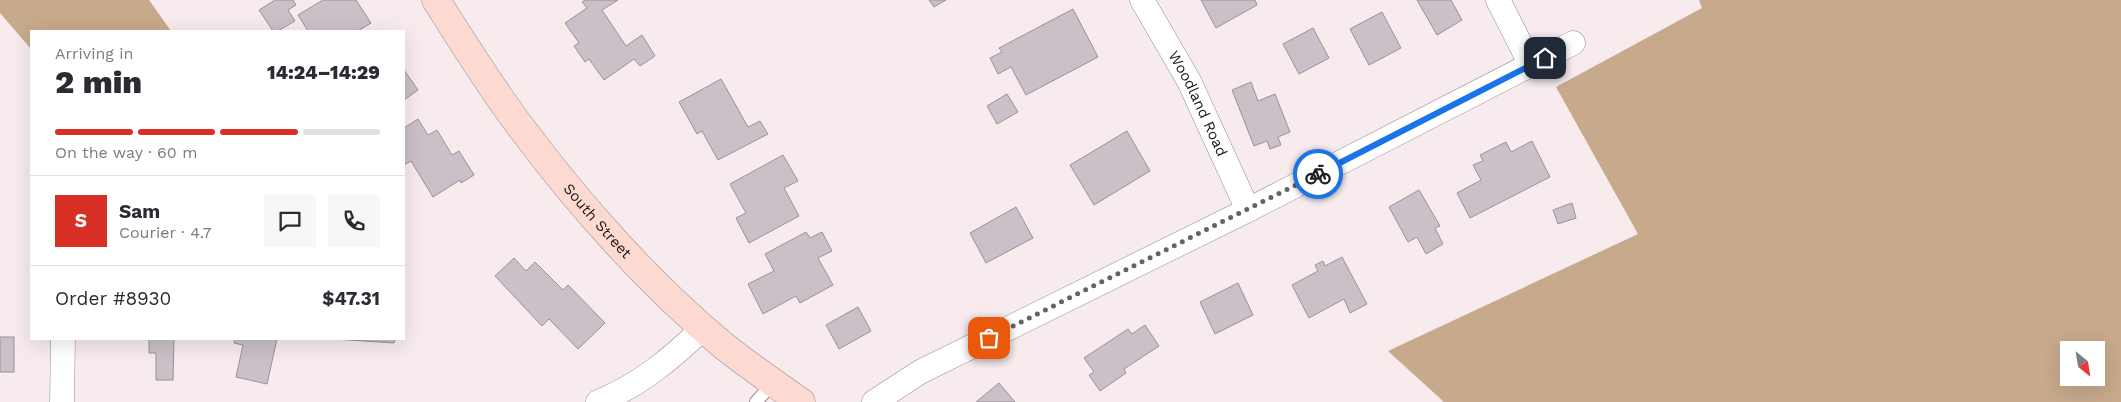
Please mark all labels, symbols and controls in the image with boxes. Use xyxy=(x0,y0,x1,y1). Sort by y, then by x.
pin xyxy=(1524,37,1566,79)
text: Arriving in xyxy=(55,44,133,63)
icon: home xyxy=(1531,44,1559,72)
street label: Woodland Road xyxy=(1165,48,1231,159)
text: 14:24–14:29 xyxy=(267,61,380,84)
text: 2 min xyxy=(55,63,142,101)
text: On the way · 60 m xyxy=(55,143,197,162)
courier xyxy=(1293,149,1343,199)
icon: bike xyxy=(1304,160,1332,188)
street label: South Street xyxy=(560,180,636,263)
button: chat xyxy=(264,195,316,247)
button: phone xyxy=(328,195,380,247)
text: Sam xyxy=(119,200,160,223)
text: S xyxy=(75,209,87,232)
text: Courier · 4.7 xyxy=(119,223,212,242)
text: Order #8930 xyxy=(55,287,171,310)
text: $47.31 xyxy=(322,287,380,310)
pin xyxy=(968,317,1010,359)
icon: bag xyxy=(975,324,1003,352)
north arrow xyxy=(2060,341,2105,386)
map controls xyxy=(2060,341,2105,386)

